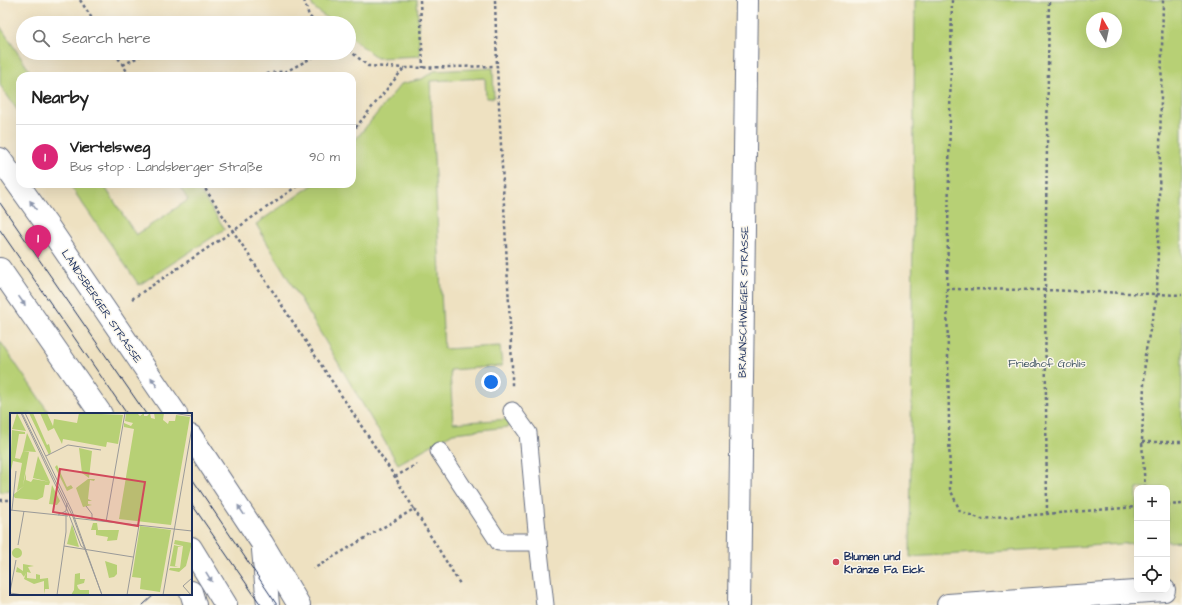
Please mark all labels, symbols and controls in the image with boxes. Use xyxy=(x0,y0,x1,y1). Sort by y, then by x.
north arrow xyxy=(1086,12,1122,48)
search box xyxy=(16,16,356,60)
icon: search xyxy=(30,27,52,49)
text: Search here xyxy=(62,28,151,49)
text: Nearby xyxy=(32,86,89,110)
text: Viertelsweg xyxy=(70,137,150,158)
text: 1 xyxy=(44,148,46,166)
text: 90 m xyxy=(309,148,340,166)
text: Bus stop · Landsberger Straße xyxy=(70,158,263,176)
one-way arrow xyxy=(29,200,37,211)
pin: 1 xyxy=(25,225,51,258)
street label: BRAUNSCHWEIGER STRASSE xyxy=(735,226,752,378)
street label: LANDSBERGER STRASSE xyxy=(58,247,145,366)
one-way arrow xyxy=(18,296,26,306)
park label: Friedhof Gohlis xyxy=(1008,356,1086,371)
your location xyxy=(481,372,501,392)
one-way arrow xyxy=(150,377,158,387)
inset map xyxy=(10,413,192,595)
map controls xyxy=(1134,485,1170,593)
button: + xyxy=(1134,485,1170,521)
one-way arrow xyxy=(237,505,245,515)
button: − xyxy=(1134,521,1170,557)
place label: Blumen und Kränze Fa. Eick xyxy=(844,549,925,577)
marker: Blumen und Kränze Fa. Eick xyxy=(831,557,841,567)
button: locate xyxy=(1134,557,1170,593)
one-way arrow xyxy=(205,571,212,582)

